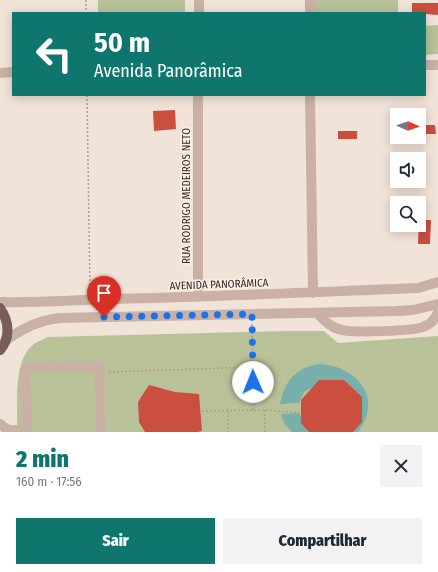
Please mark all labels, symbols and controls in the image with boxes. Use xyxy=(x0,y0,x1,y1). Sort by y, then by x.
text: 50 m xyxy=(94,26,150,59)
icon: left xyxy=(28,28,80,80)
text: Avenida Panorâmica xyxy=(94,60,243,82)
north arrow xyxy=(390,108,426,144)
map controls xyxy=(390,108,426,232)
street label: RUA RODRIGO MEDEIROS NETO xyxy=(180,128,193,264)
button: sound xyxy=(390,152,426,188)
button: search xyxy=(390,196,426,232)
pin xyxy=(87,276,121,317)
street label: AVENIDA PANORÂMICA xyxy=(169,276,269,293)
icon: arrive xyxy=(93,282,115,304)
position arrow xyxy=(232,361,274,403)
text: 2 min xyxy=(16,445,69,473)
button: close xyxy=(380,445,422,487)
text: 160 m · 17:56 xyxy=(16,474,82,489)
button: Sair xyxy=(16,518,215,564)
button: Compartilhar xyxy=(223,518,422,564)

